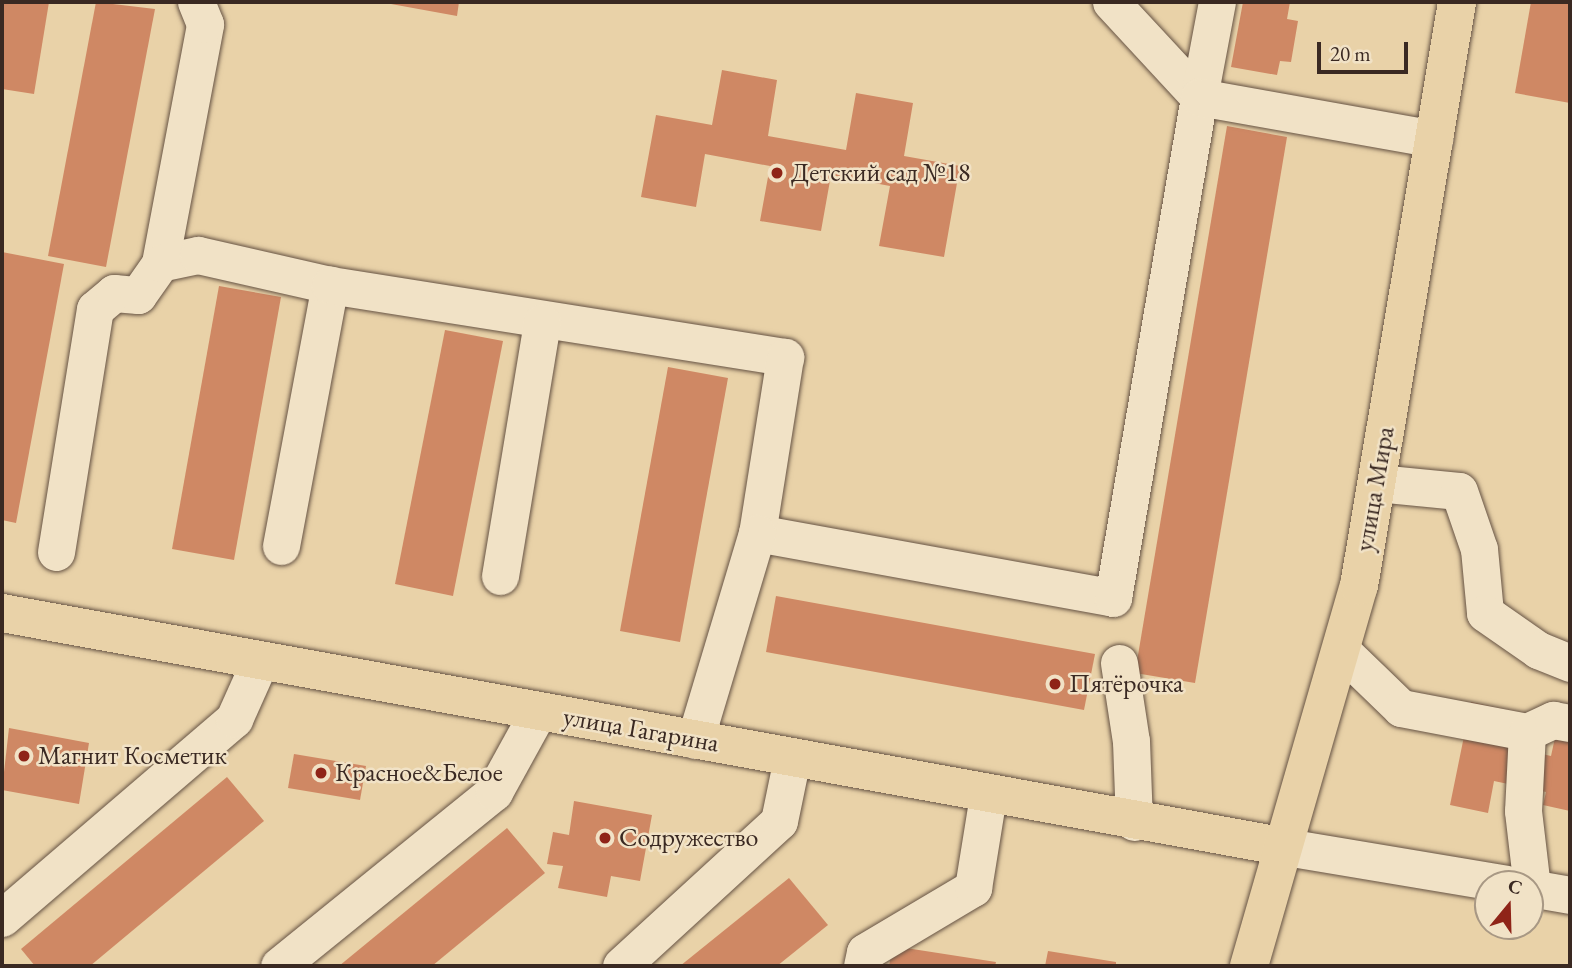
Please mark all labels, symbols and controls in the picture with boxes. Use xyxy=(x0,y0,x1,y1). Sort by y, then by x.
scale bar xyxy=(1320,28,1411,72)
text: 20 m xyxy=(1330,40,1371,67)
place label: Детский сад №18 xyxy=(791,157,971,189)
marker: Детский сад №18 xyxy=(769,165,785,181)
street label: улица Мира xyxy=(1349,424,1401,554)
place label: Пятёрочка xyxy=(1069,668,1183,700)
marker: Пятёрочка xyxy=(1047,676,1063,692)
street label: улица Гагарина xyxy=(561,701,721,759)
place label: Магнит Косметик xyxy=(38,740,227,772)
marker: Магнит Косметик xyxy=(16,748,32,764)
place label: Красное&Белое xyxy=(335,757,503,789)
marker: Красное&Белое xyxy=(313,765,329,781)
place label: Содружество xyxy=(619,822,758,854)
marker: Содружество xyxy=(597,830,613,846)
north arrow xyxy=(1474,870,1544,940)
text: С xyxy=(1505,873,1526,901)

